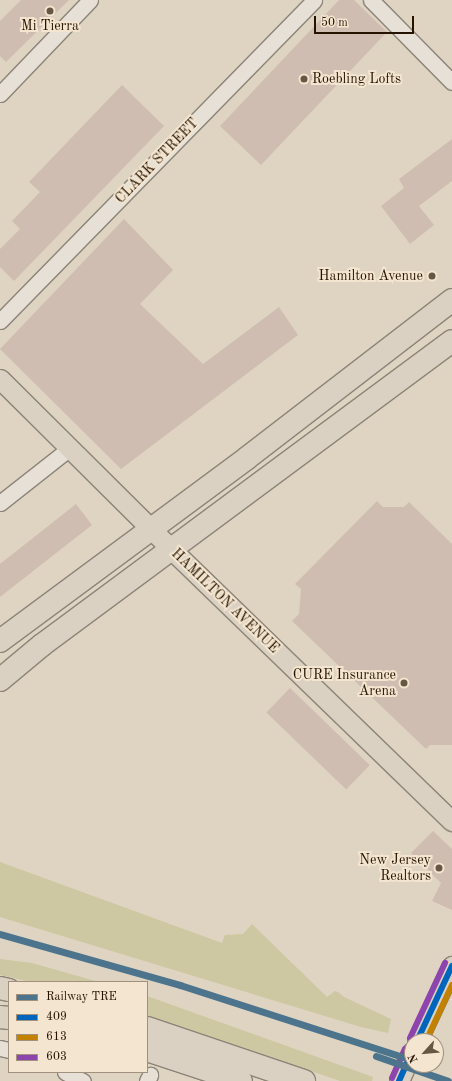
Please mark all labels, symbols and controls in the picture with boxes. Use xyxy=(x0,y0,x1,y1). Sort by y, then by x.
marker: Mi Tierra xyxy=(45,6,55,16)
scale bar xyxy=(316,8,416,34)
text: 50 m xyxy=(321,17,348,29)
place label: Mi Tierra xyxy=(21,18,79,34)
place label: Roebling Lofts xyxy=(312,71,401,87)
marker: Roebling Lofts xyxy=(299,74,309,84)
street label: CLARK STREET xyxy=(112,115,202,207)
place label: Hamilton Avenue xyxy=(319,268,423,284)
marker: Hamilton Avenue xyxy=(426,270,438,282)
street label: HAMILTON AVENUE xyxy=(168,545,282,657)
place label: CURE Insurance Arena xyxy=(293,667,396,700)
marker: CURE Insurance Arena xyxy=(399,678,409,688)
place label: New Jersey Realtors xyxy=(359,852,431,884)
marker: New Jersey Realtors xyxy=(434,863,444,873)
legend xyxy=(8,981,148,1073)
text: Railway TRE xyxy=(46,991,117,1003)
text: 409 xyxy=(46,1011,67,1023)
text: 613 xyxy=(46,1031,67,1043)
north arrow xyxy=(404,1033,444,1073)
text: 603 xyxy=(46,1051,67,1063)
text: N xyxy=(407,1052,421,1064)

